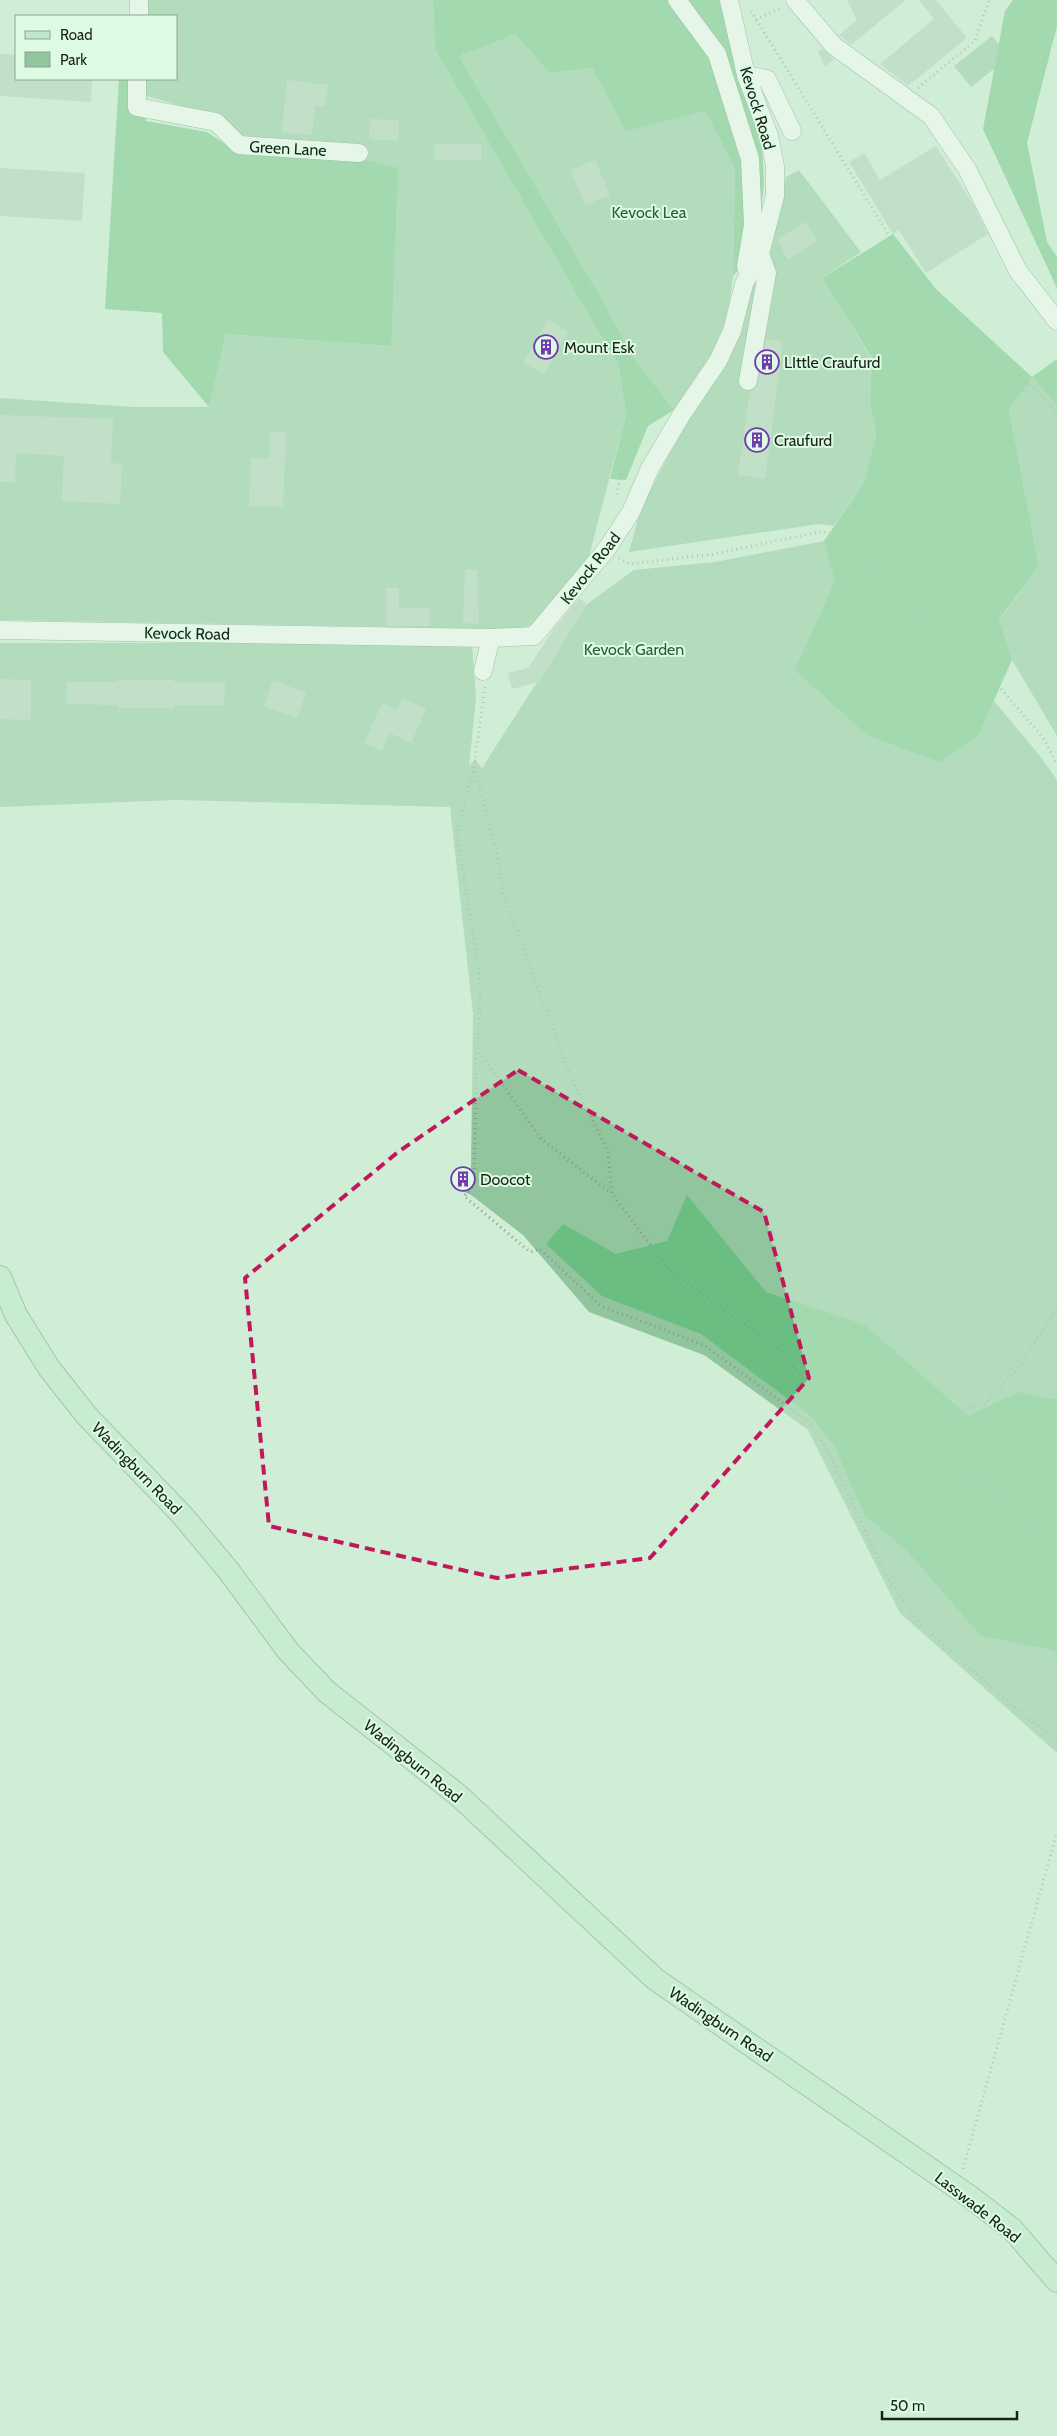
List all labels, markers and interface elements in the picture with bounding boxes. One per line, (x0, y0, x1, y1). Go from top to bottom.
legend (15, 15, 178, 80)
text: Road (60, 26, 93, 44)
text: Park (60, 51, 87, 69)
street label: Kevock Road (736, 64, 779, 152)
street label: Green Lane (249, 137, 327, 160)
park label: Kevock Lea (612, 203, 687, 222)
building icon: Mount Esk (533, 334, 559, 360)
place label: Mount Esk (564, 338, 635, 357)
building icon: LIttle Craufurd (754, 349, 780, 375)
place label: LIttle Craufurd (784, 353, 880, 372)
building icon: Craufurd (744, 427, 770, 453)
place label: Craufurd (774, 431, 832, 450)
street label: Kevock Road (556, 529, 624, 608)
street label: Kevock Road (144, 623, 230, 644)
park label: Kevock Garden (584, 640, 684, 659)
building icon: Doocot (450, 1166, 476, 1192)
place label: Doocot (480, 1170, 531, 1189)
street label: Wadingburn Road (88, 1418, 185, 1518)
street label: Wadingburn Road (360, 1716, 466, 1807)
street label: Wadingburn Road (665, 1983, 776, 2066)
street label: Lasswade Road (931, 2168, 1024, 2247)
scale bar (882, 2388, 1017, 2420)
text: 50 m (890, 2397, 925, 2415)

